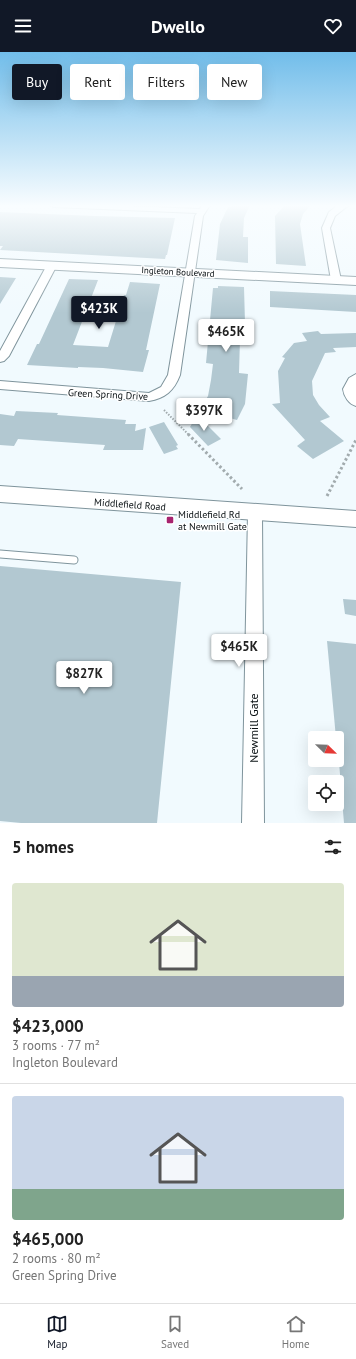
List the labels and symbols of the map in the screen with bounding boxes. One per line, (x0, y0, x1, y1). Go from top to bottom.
street label: Ingleton Boulevard (141, 264, 215, 279)
pin: $423K (71, 296, 127, 330)
pin: $465K (198, 319, 254, 353)
street label: Green Spring Drive (67, 386, 148, 403)
pin: $397K (176, 398, 232, 432)
street label: Middlefield Road (94, 496, 166, 513)
place label: Middlefield Rd at Newmill Gate (178, 508, 247, 533)
marker: Middlefield Rd at Newmill Gate (165, 515, 175, 525)
pin: $465K (211, 634, 267, 668)
pin: $827K (56, 661, 112, 695)
street label: Newmill Gate (246, 693, 261, 763)
north arrow (308, 731, 344, 767)

